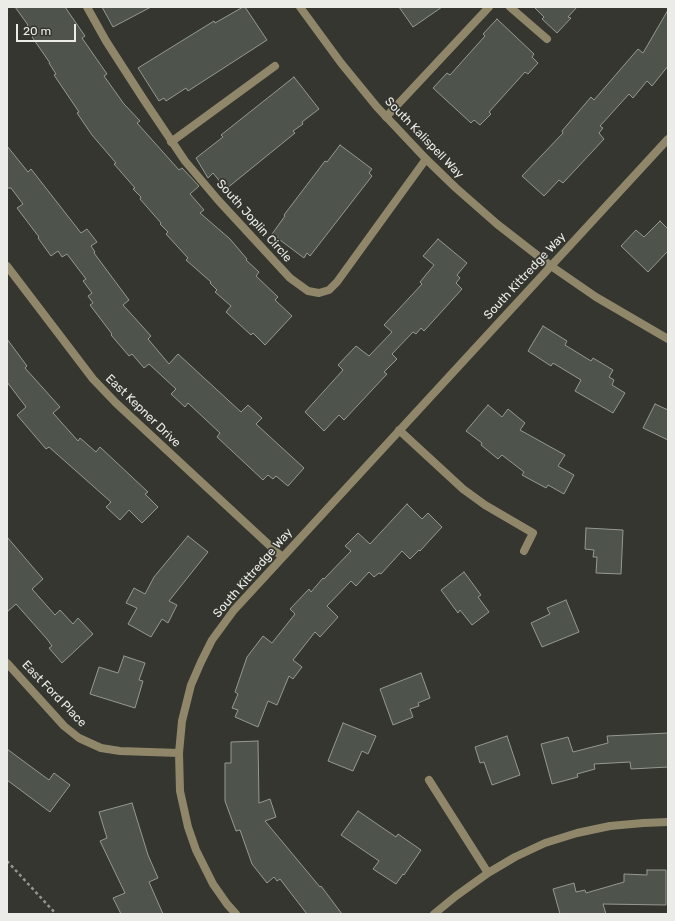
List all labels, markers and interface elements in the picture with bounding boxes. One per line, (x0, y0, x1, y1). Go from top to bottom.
scale bar (18, 16, 78, 42)
text: 20 m (23, 24, 51, 38)
street label: South Kalispell Way (382, 94, 466, 182)
street label: South Joplin Circle (213, 177, 295, 265)
street label: South Kittredge Way (481, 230, 569, 322)
street label: East Kepner Drive (102, 372, 184, 450)
street label: South Kittredge Way (210, 525, 296, 621)
street label: East Ford Place (19, 658, 89, 730)

